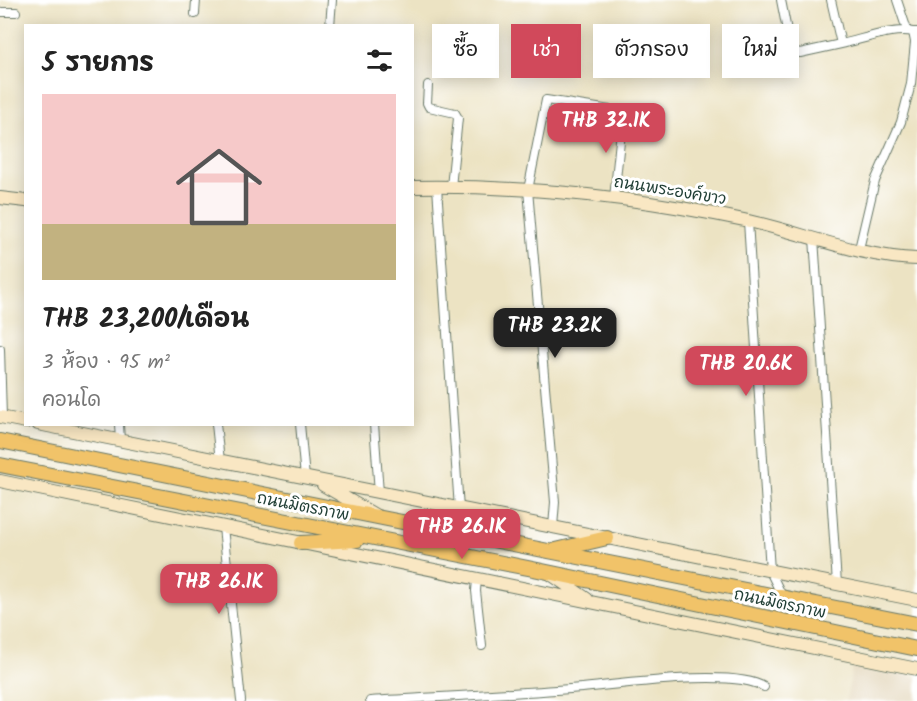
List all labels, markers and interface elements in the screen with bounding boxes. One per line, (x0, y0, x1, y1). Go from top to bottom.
chip: ซื้อ (432, 24, 499, 78)
chip: เช่า (511, 24, 581, 78)
chip: ตัวกรอง (593, 24, 710, 78)
chip: ใหม่ (722, 24, 799, 78)
text: 5 รายการ (42, 43, 154, 85)
icon: filters (363, 44, 396, 77)
pin: THB 32.1K (537, 103, 675, 154)
text: THB 32.1K (561, 106, 651, 138)
icon: home (165, 133, 273, 241)
street label: ถนนพระองค์ขาว (612, 170, 728, 212)
text: THB 23,200/เดือน (42, 299, 249, 341)
pin: THB 23.2K (486, 308, 624, 359)
text: THB 23.2K (507, 311, 603, 343)
pin: THB 20.6K (677, 346, 815, 397)
text: 3 ห้อง · 95 m² (42, 347, 170, 379)
text: THB 20.6K (699, 349, 793, 381)
text: คอนโด (42, 385, 101, 417)
street label: ถนนมิตรภาพ (255, 486, 351, 528)
pin: THB 26.1K (393, 509, 531, 560)
text: THB 26.1K (417, 512, 507, 544)
pin: THB 26.1K (150, 564, 288, 615)
text: THB 26.1K (174, 567, 264, 599)
street label: ถนนมิตรภาพ (732, 582, 828, 626)

